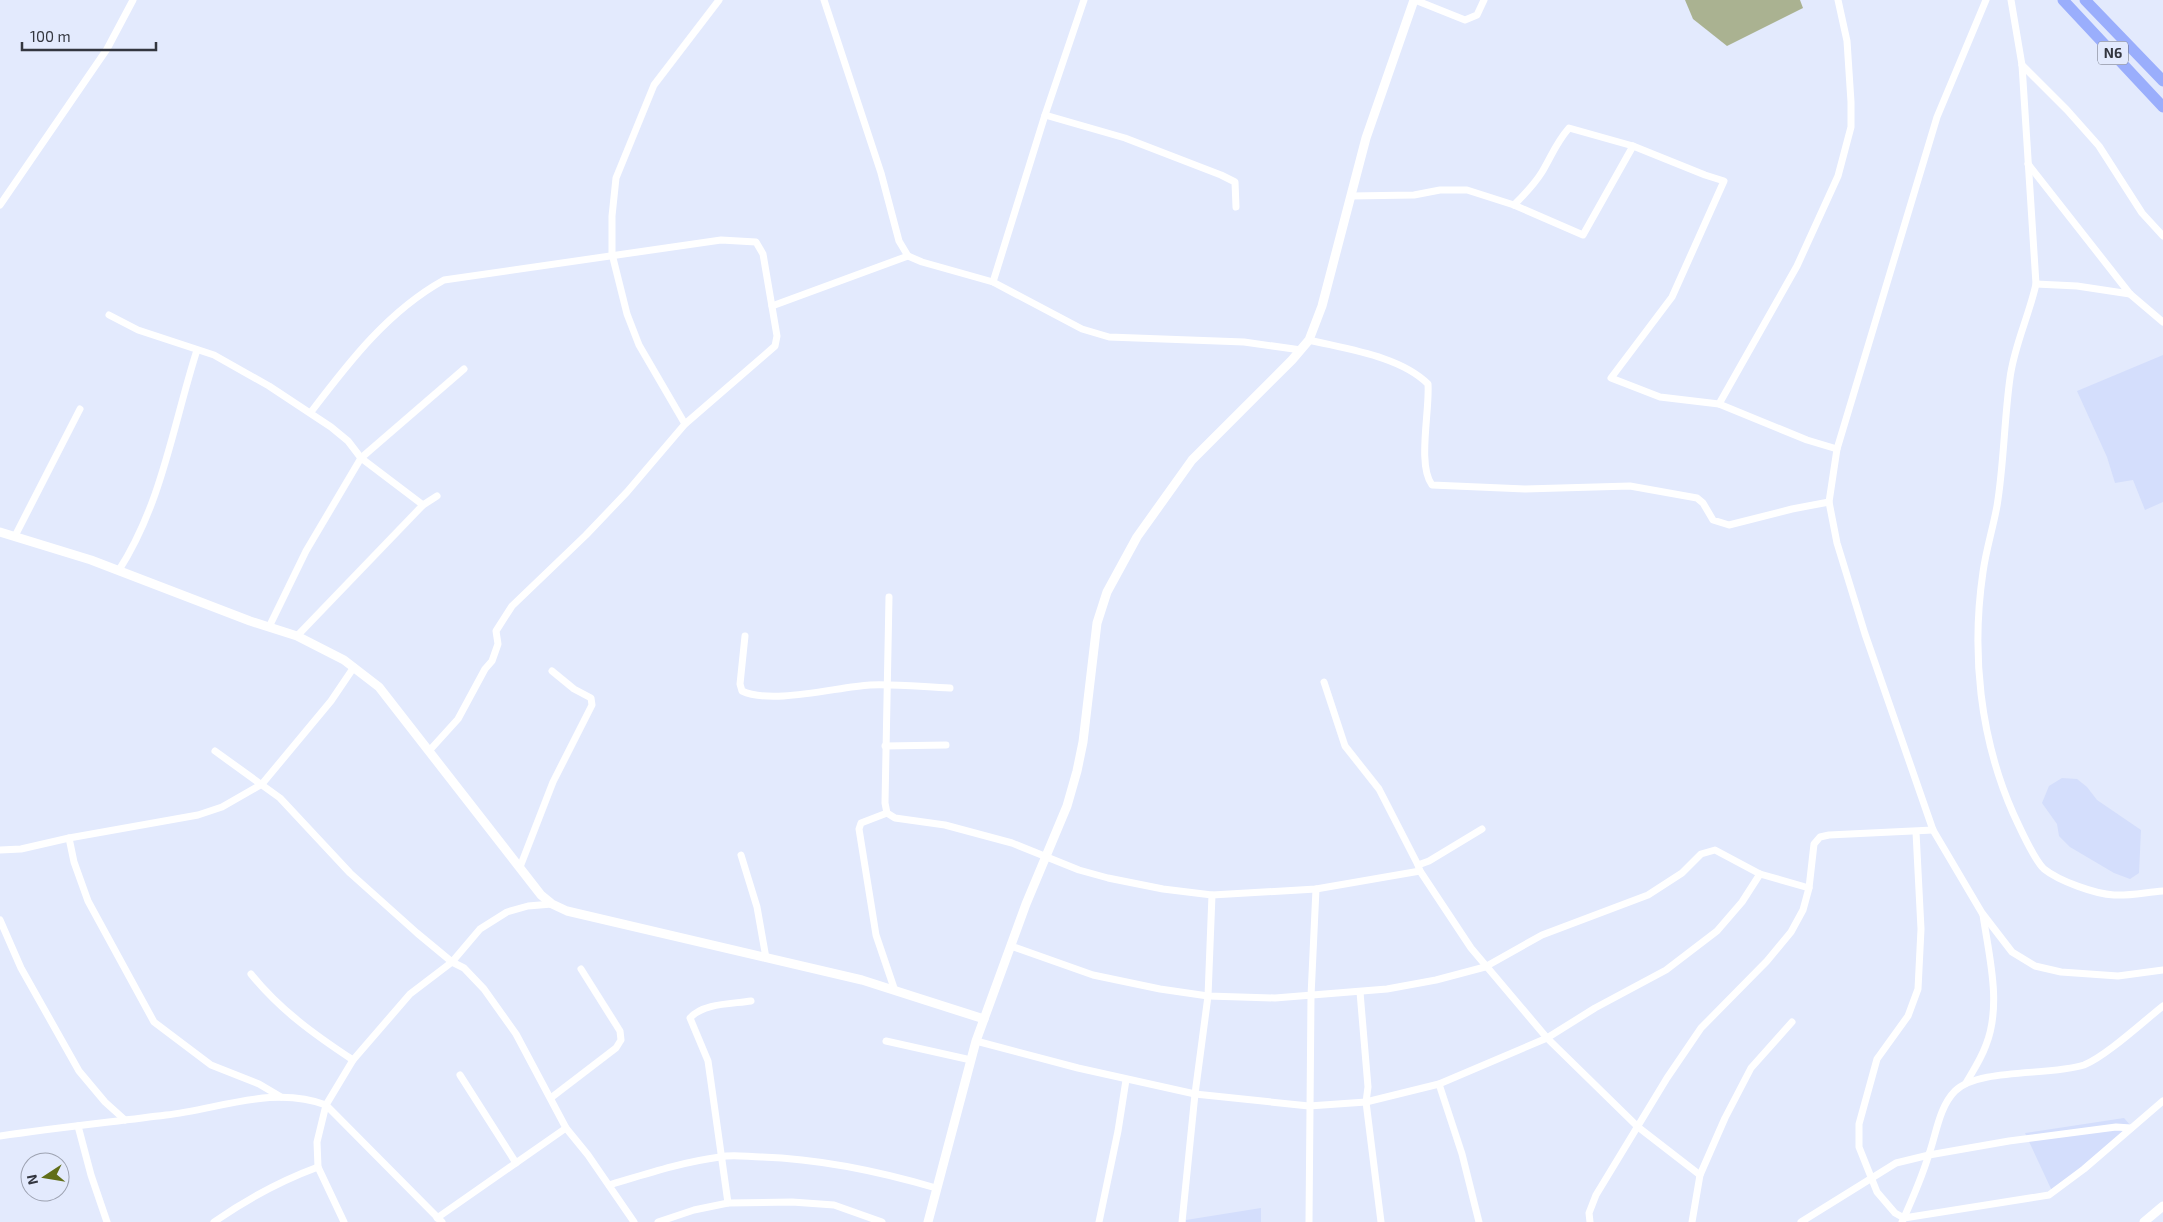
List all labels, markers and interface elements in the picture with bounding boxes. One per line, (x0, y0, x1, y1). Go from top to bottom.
scale bar (22, 20, 156, 52)
text: 100 m (30, 27, 71, 45)
road number: N6 (2098, 42, 2128, 64)
north arrow (20, 1152, 70, 1202)
text: N (22, 1173, 41, 1187)

